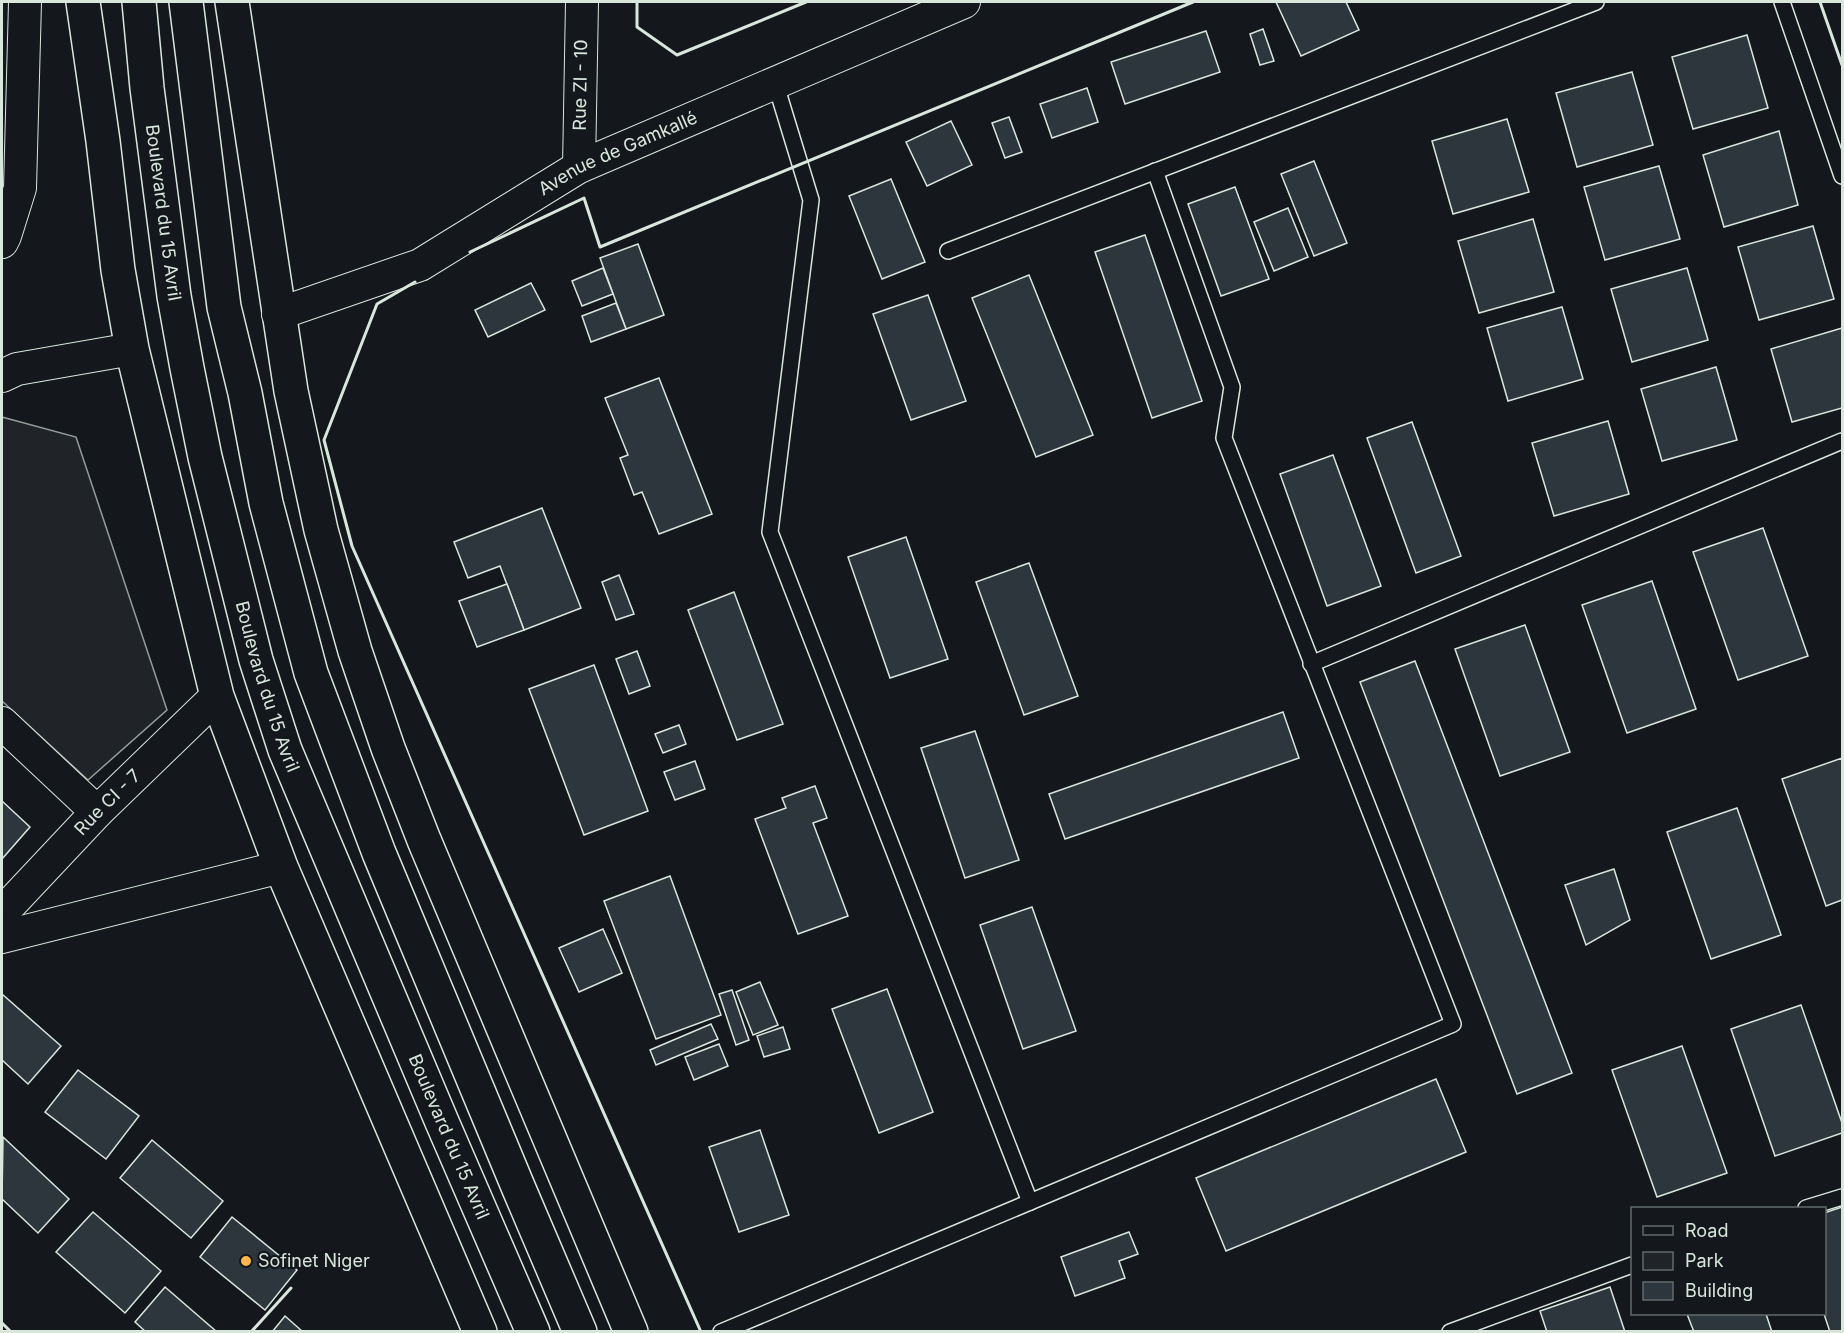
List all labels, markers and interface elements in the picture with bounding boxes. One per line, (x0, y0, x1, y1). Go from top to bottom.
street label: Rue ZI - 10 (569, 39, 591, 131)
street label: Avenue de Gamkallé (534, 107, 700, 200)
street label: Boulevard du 15 Avril (142, 123, 186, 302)
street label: Boulevard du 15 Avril (232, 599, 304, 775)
street label: Rue CI - 7 (70, 765, 145, 839)
street label: Boulevard du 15 Avril (405, 1051, 494, 1222)
legend (1631, 1207, 1826, 1315)
text: Road (1685, 1220, 1728, 1241)
place label: Sofinet Niger (258, 1250, 370, 1271)
text: Park (1685, 1250, 1724, 1271)
marker: Sofinet Niger (239, 1254, 253, 1268)
text: Building (1685, 1280, 1753, 1301)

